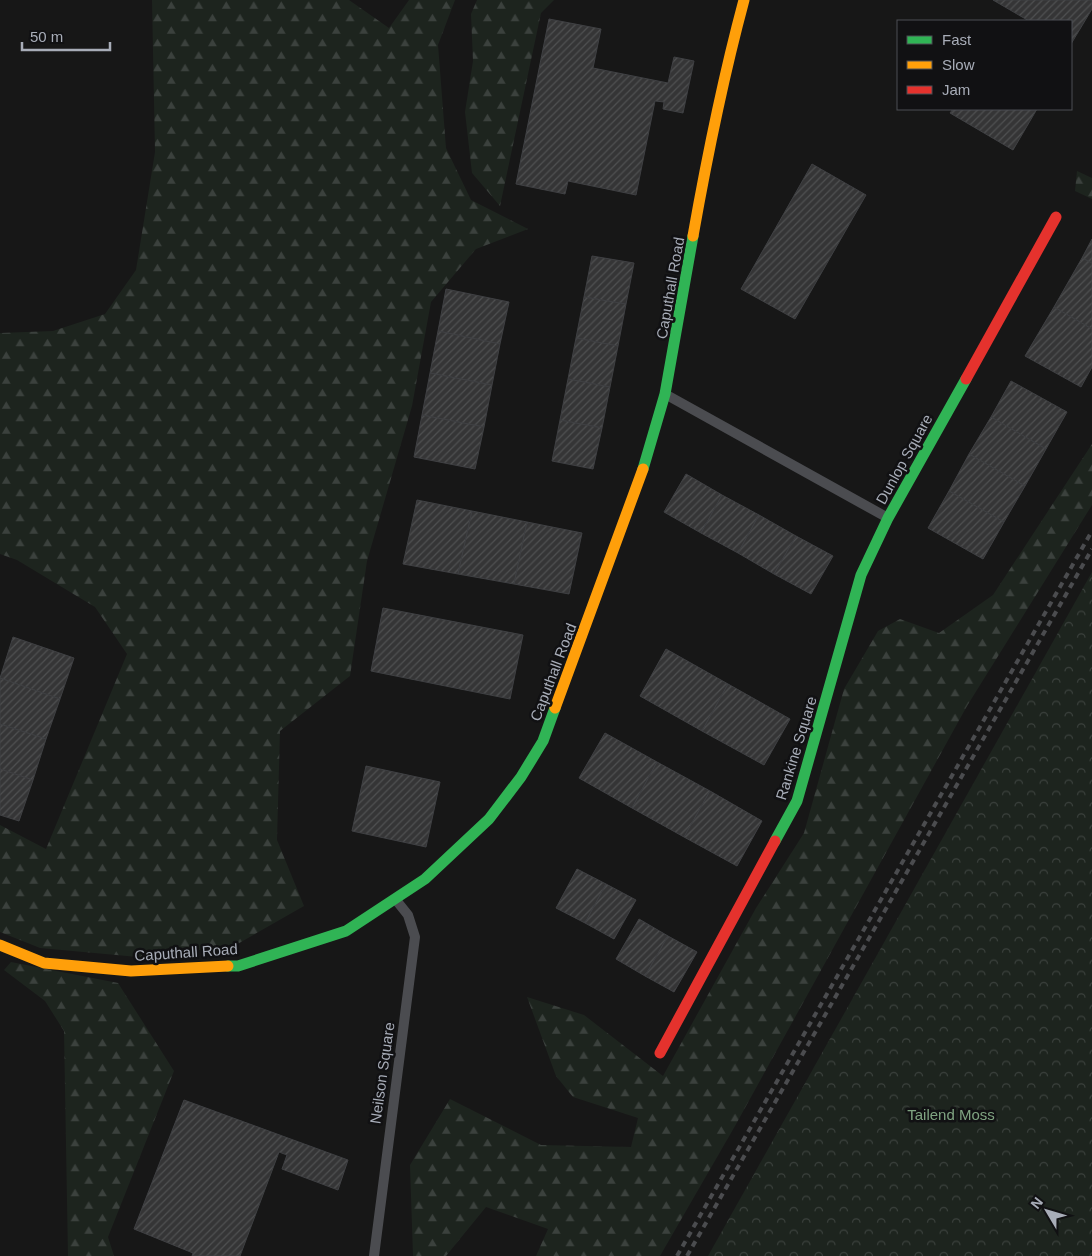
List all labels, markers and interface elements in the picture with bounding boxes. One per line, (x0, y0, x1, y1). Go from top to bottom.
scale bar (22, 20, 110, 52)
legend (897, 20, 1072, 110)
text: 50 m (30, 28, 63, 45)
text: Fast (942, 31, 972, 48)
text: Slow (942, 56, 975, 73)
text: Jam (942, 81, 970, 98)
street label: Caputhall Road (653, 236, 687, 340)
street label: Dunlop Square (872, 411, 936, 507)
street label: Caputhall Road (527, 621, 579, 723)
street label: Rankine Square (772, 694, 820, 802)
street label: Caputhall Road (134, 940, 238, 964)
street label: Neilson Square (366, 1021, 398, 1125)
park label: Tailend Moss (907, 1106, 995, 1123)
north arrow (1022, 1186, 1072, 1236)
text: N (1027, 1194, 1046, 1212)

